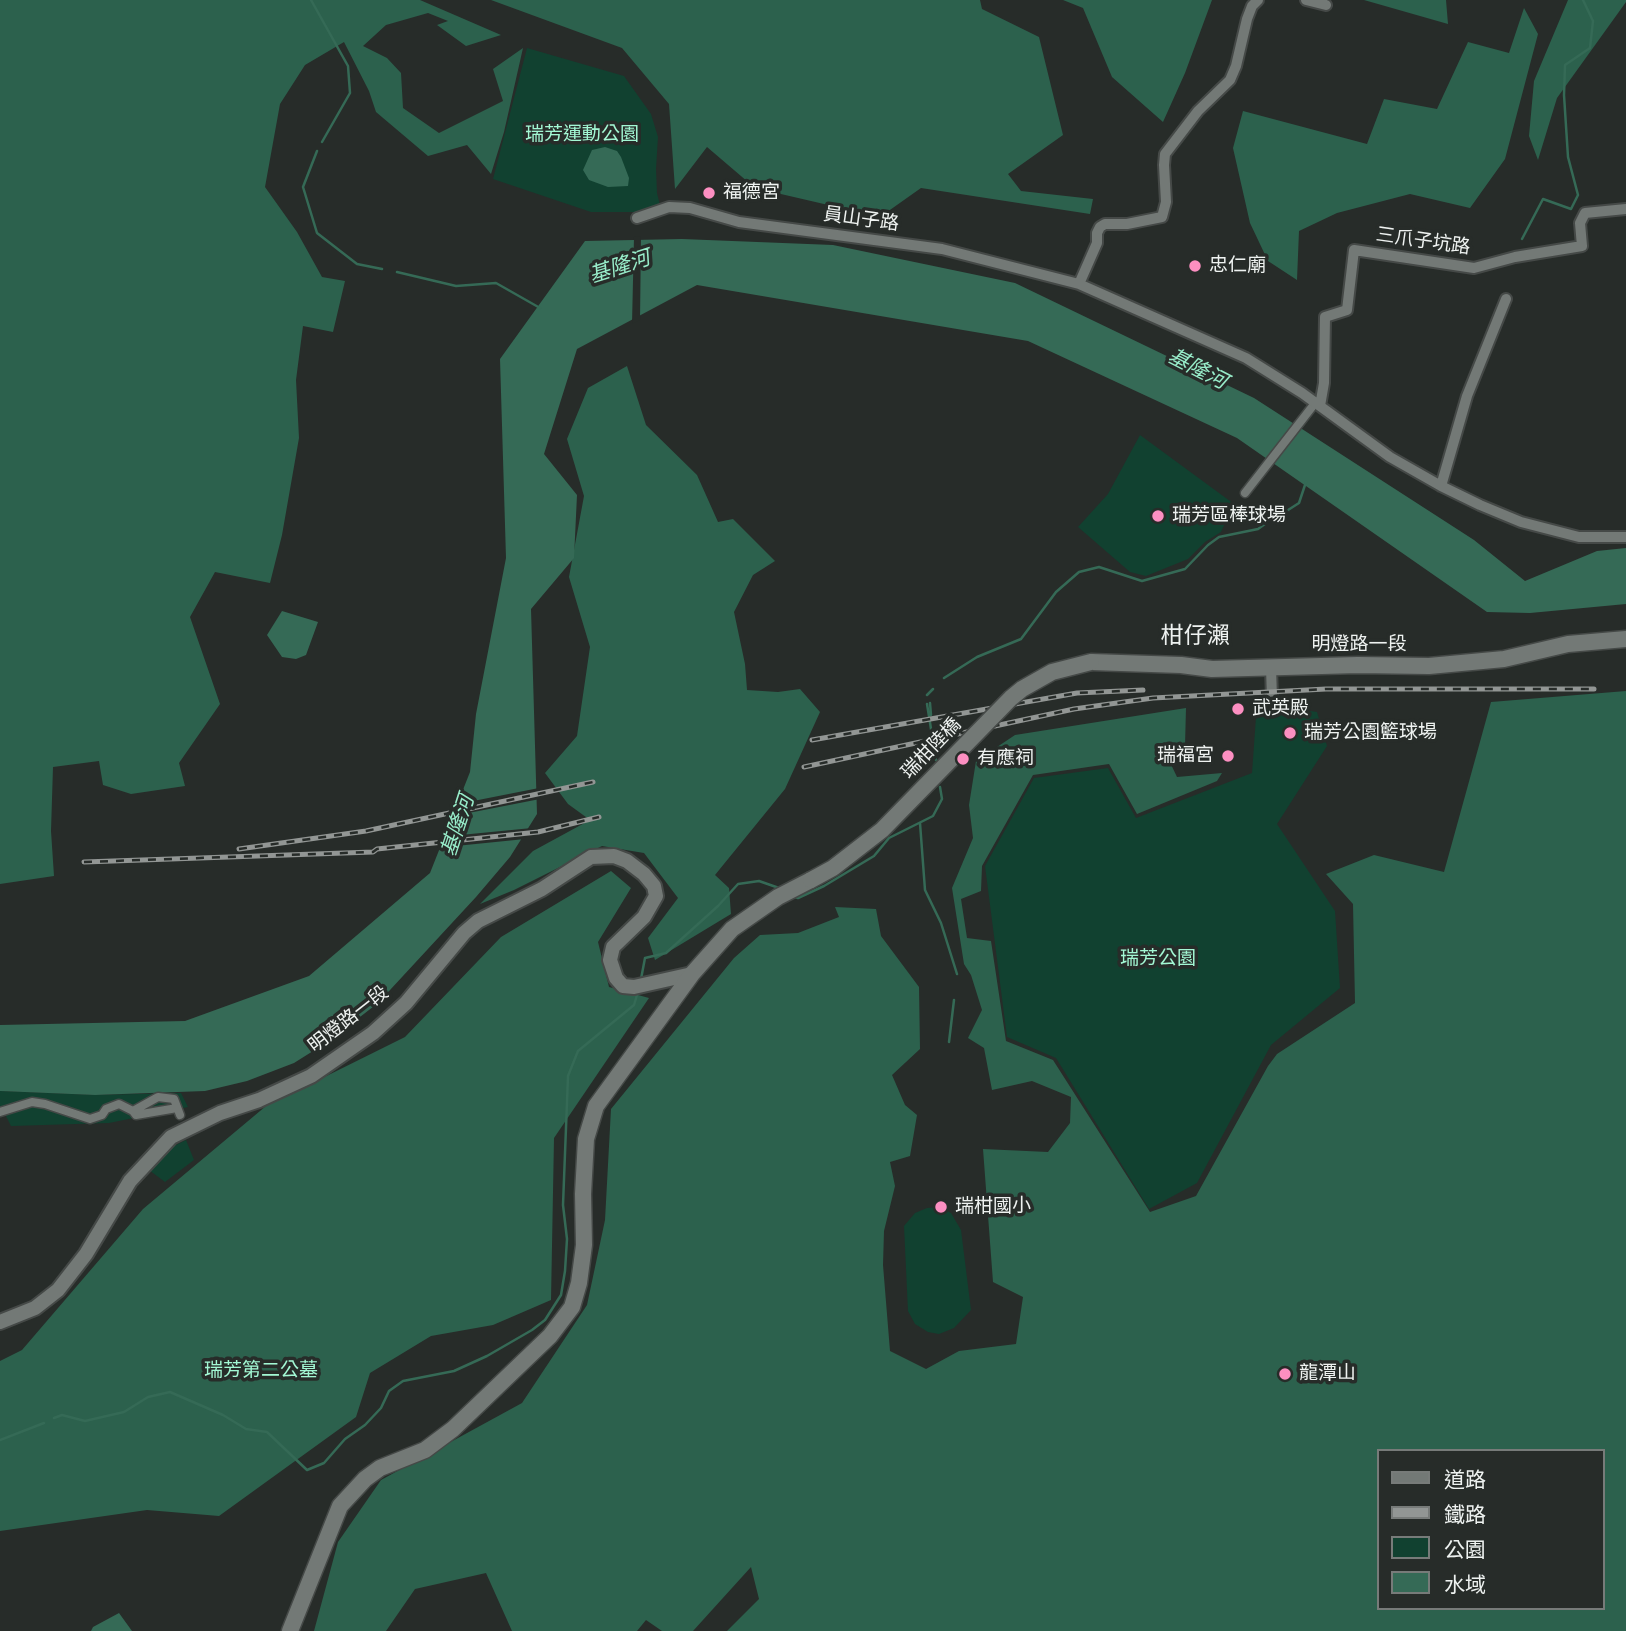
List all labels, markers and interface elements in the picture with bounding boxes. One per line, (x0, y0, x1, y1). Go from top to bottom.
park label: 瑞芳運動公園 (525, 124, 639, 146)
place label: 福德宮 (723, 182, 780, 204)
marker: 福德宮 (701, 185, 717, 201)
street label: 員山子路 (822, 203, 900, 237)
street label: 三爪子坑路 (1374, 224, 1472, 260)
water label: 基隆河 (586, 246, 654, 290)
place label: 忠仁廟 (1209, 255, 1266, 277)
marker: 忠仁廟 (1187, 258, 1203, 274)
water label: 基隆河 (1163, 344, 1231, 396)
place label: 瑞芳區棒球場 (1172, 505, 1286, 527)
marker: 瑞芳區棒球場 (1150, 508, 1166, 524)
district label: 柑仔瀨 (1161, 623, 1229, 651)
street label: 明燈路一段 (1312, 634, 1406, 656)
place label: 武英殿 (1252, 698, 1309, 720)
marker: 武英殿 (1230, 701, 1246, 717)
street label: 瑞柑陸橋 (897, 714, 967, 784)
place label: 瑞芳公園籃球場 (1304, 722, 1437, 744)
marker: 瑞芳公園籃球場 (1282, 725, 1298, 741)
place label: 瑞福宮 (1157, 745, 1214, 767)
place label: 有應祠 (977, 748, 1034, 770)
marker: 瑞福宮 (1220, 748, 1236, 764)
marker: 有應祠 (955, 751, 971, 767)
water label: 基隆河 (437, 792, 481, 860)
park label: 瑞芳公園 (1120, 948, 1196, 970)
street label: 明燈路一段 (305, 982, 393, 1058)
place label: 瑞柑國小 (955, 1196, 1031, 1218)
marker: 瑞柑國小 (933, 1199, 949, 1215)
park label: 瑞芳第二公墓 (204, 1360, 318, 1382)
place label: 龍潭山 (1299, 1363, 1356, 1385)
marker: 龍潭山 (1277, 1366, 1293, 1382)
legend (1378, 1449, 1605, 1610)
text: 道路 (1444, 1468, 1486, 1492)
text: 鐵路 (1444, 1503, 1486, 1527)
text: 公園 (1444, 1538, 1486, 1562)
text: 水域 (1444, 1573, 1486, 1597)

